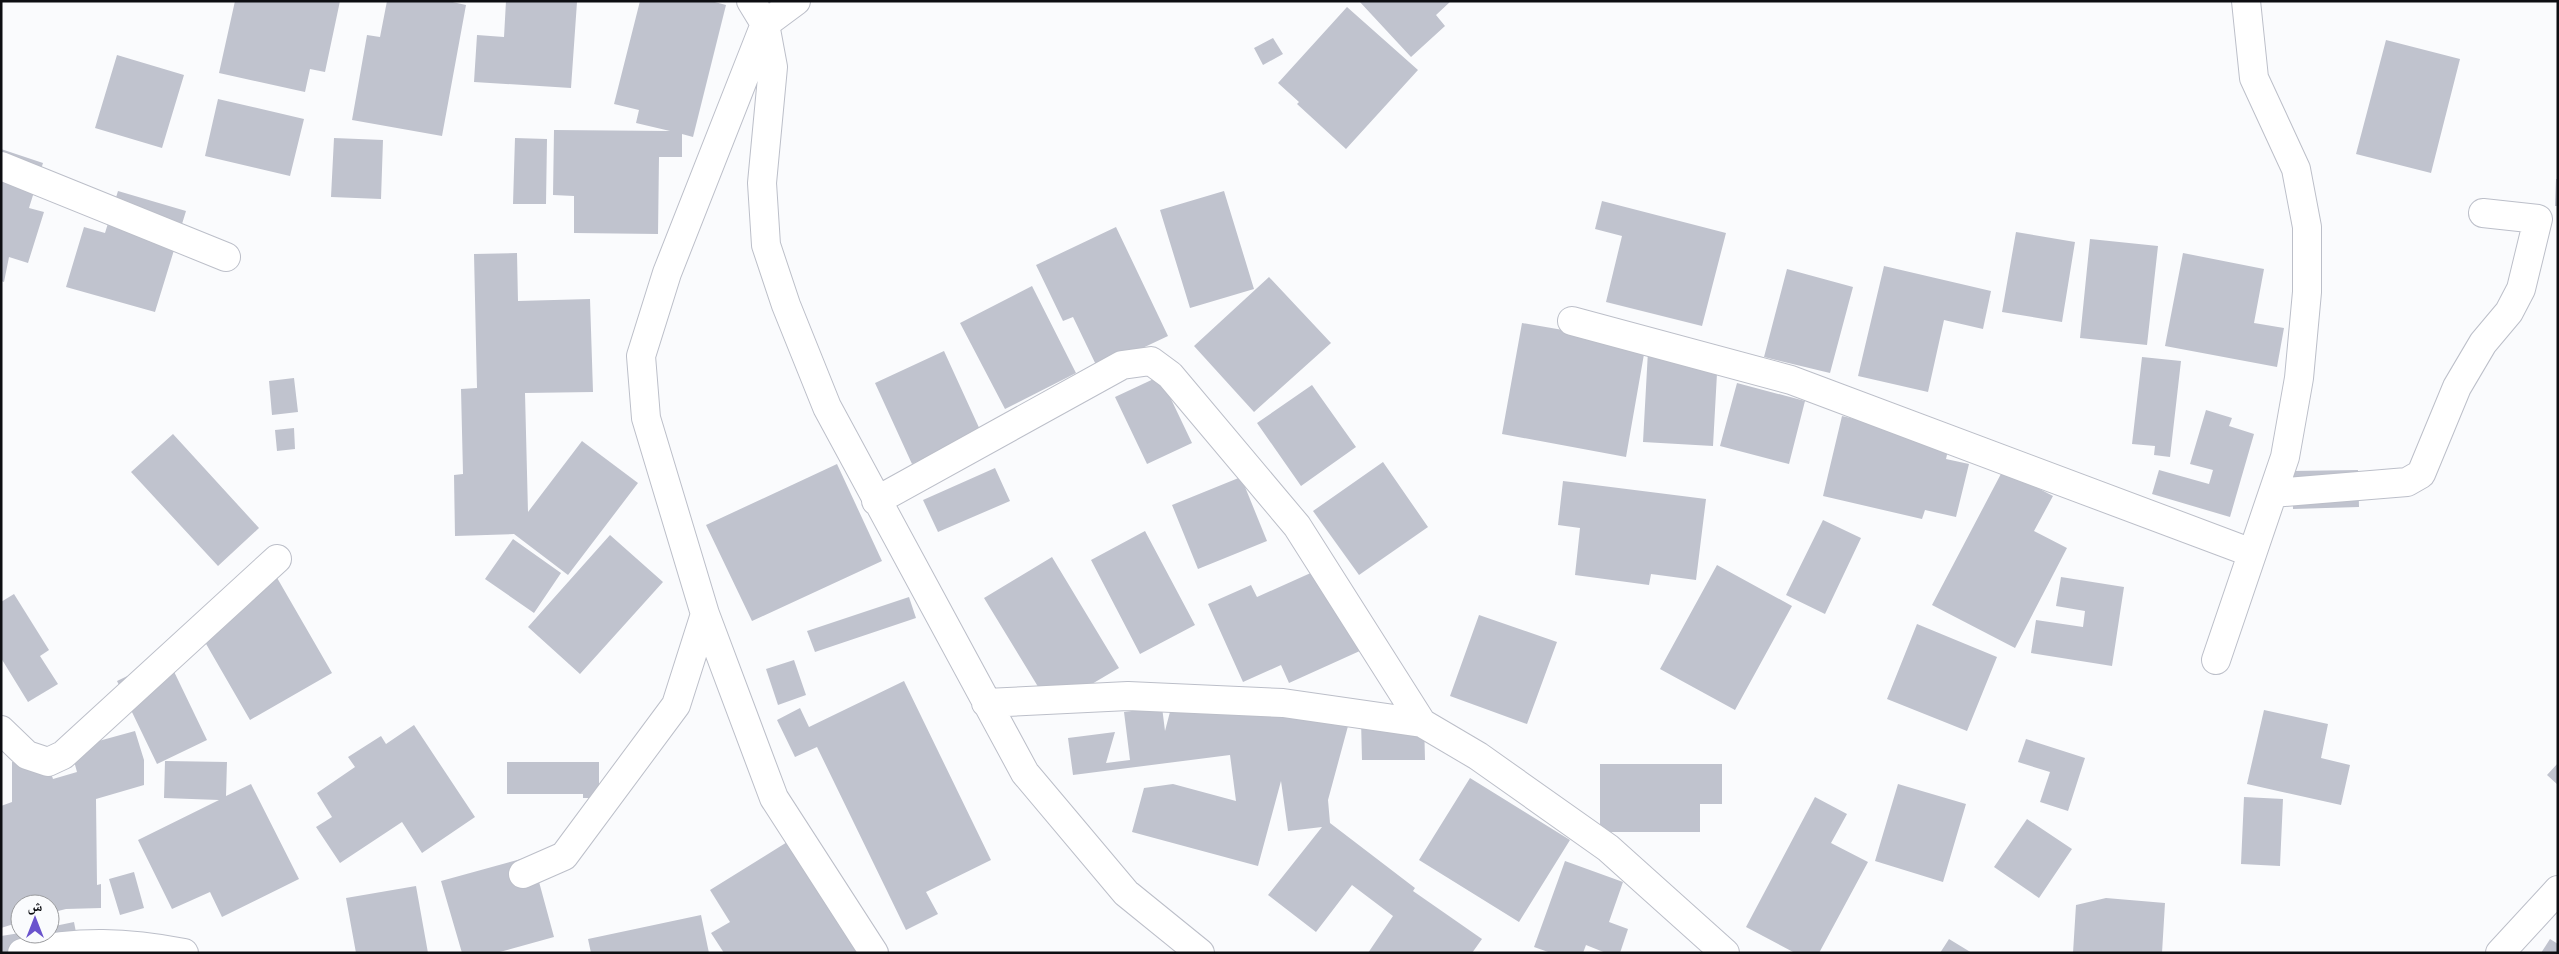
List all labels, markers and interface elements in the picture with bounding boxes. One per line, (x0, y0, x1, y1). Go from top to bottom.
north arrow (10, 894, 60, 944)
text: ش (28, 898, 43, 915)

